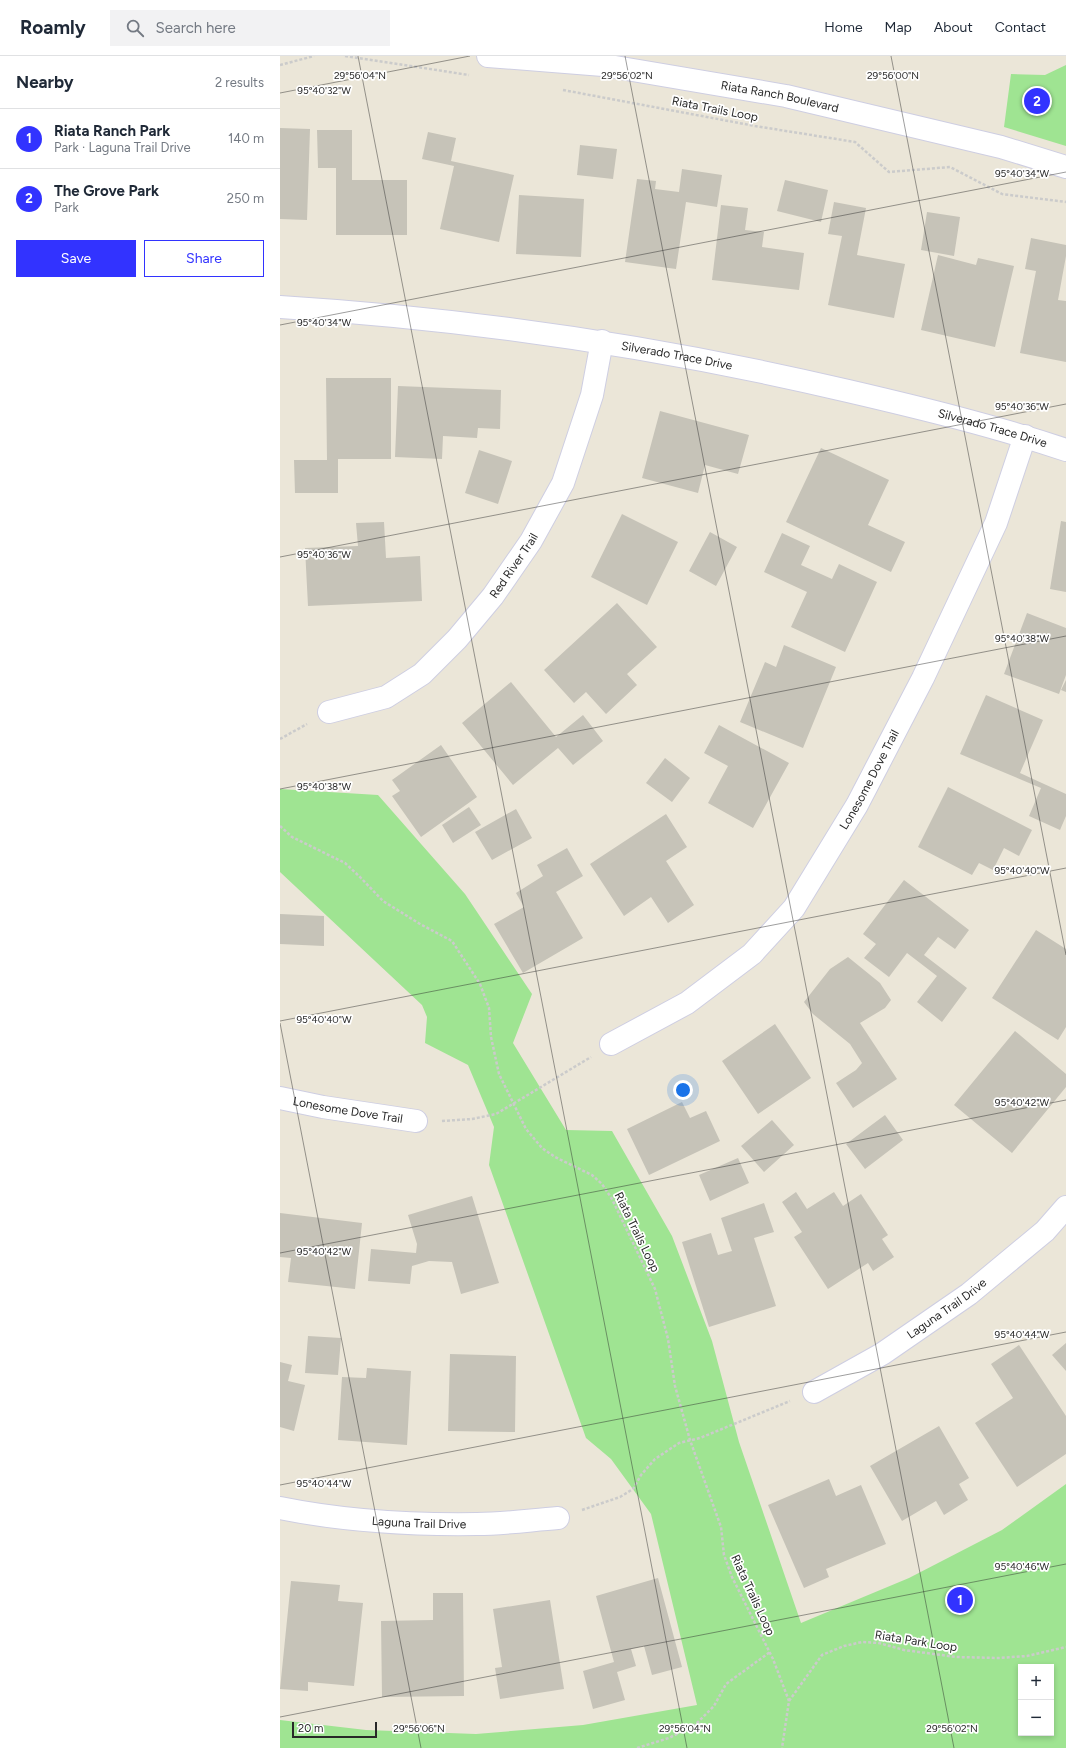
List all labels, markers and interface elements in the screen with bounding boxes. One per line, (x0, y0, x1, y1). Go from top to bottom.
search box (110, 10, 390, 46)
text: Roamly (20, 16, 86, 39)
icon: search (124, 17, 146, 39)
text: Search here (156, 19, 236, 37)
text: Home (824, 19, 863, 36)
text: Map (885, 19, 912, 36)
text: About (934, 19, 973, 36)
text: Contact (995, 19, 1046, 36)
text: 29°56'04"N (334, 69, 386, 82)
text: 29°56'02"N (601, 69, 653, 82)
text: 29°56'00"N (867, 69, 919, 82)
text: Nearby (16, 72, 74, 92)
text: 2 results (215, 75, 264, 90)
street label: Riata Ranch Boulevard (720, 78, 840, 115)
text: 95°40'32"W (297, 84, 351, 97)
pin: 2 (1024, 86, 1050, 116)
street label: Riata Trails Loop (671, 94, 759, 124)
text: Riata Ranch Park (54, 122, 170, 140)
text: 1 (26, 131, 32, 146)
text: 140 m (228, 131, 264, 146)
text: Park · Laguna Trail Drive (54, 140, 191, 155)
text: 95°40'34"W (995, 167, 1049, 180)
text: The Grove Park (54, 182, 159, 200)
text: 2 (25, 191, 33, 206)
text: 250 m (227, 191, 264, 206)
text: Park (54, 200, 79, 215)
button: Save (16, 240, 136, 277)
button: Share (144, 240, 264, 277)
text: 95°40'34"W (297, 316, 351, 329)
street label: Silverado Trace Drive (620, 339, 734, 373)
text: 95°40'36"W (995, 400, 1049, 413)
street label: Silverado Trace Drive (936, 406, 1049, 450)
street label: Red River Trail (487, 531, 541, 601)
text: 95°40'36"W (297, 548, 351, 561)
text: 95°40'38"W (995, 632, 1049, 645)
street label: Lonesome Dove Trail (837, 727, 902, 832)
text: 95°40'38"W (297, 780, 351, 793)
text: 95°40'40"W (994, 864, 1050, 877)
text: 95°40'40"W (296, 1013, 352, 1026)
your location (673, 1080, 693, 1100)
street label: Lonesome Dove Trail (292, 1094, 404, 1126)
text: 95°40'42"W (995, 1096, 1050, 1109)
street label: Riata Trails Loop (612, 1190, 662, 1274)
text: 95°40'42"W (297, 1245, 352, 1258)
street label: Laguna Trail Drive (904, 1275, 990, 1342)
text: 95°40'44"W (995, 1328, 1050, 1341)
text: 95°40'44"W (297, 1477, 352, 1490)
street label: Laguna Trail Drive (371, 1514, 467, 1531)
street label: Riata Trails Loop (728, 1552, 778, 1638)
text: 95°40'46"W (995, 1560, 1050, 1573)
pin: 1 (947, 1585, 973, 1615)
street label: Riata Park Loop (874, 1628, 958, 1654)
map controls (1018, 1664, 1054, 1736)
button: + (1018, 1664, 1054, 1700)
button: − (1018, 1700, 1054, 1736)
scale bar (292, 1720, 377, 1739)
text: 20 m (298, 1722, 323, 1735)
text: 29°56'06"N (393, 1722, 445, 1735)
text: 29°56'04"N (659, 1722, 711, 1735)
text: 29°56'02"N (926, 1722, 978, 1735)

